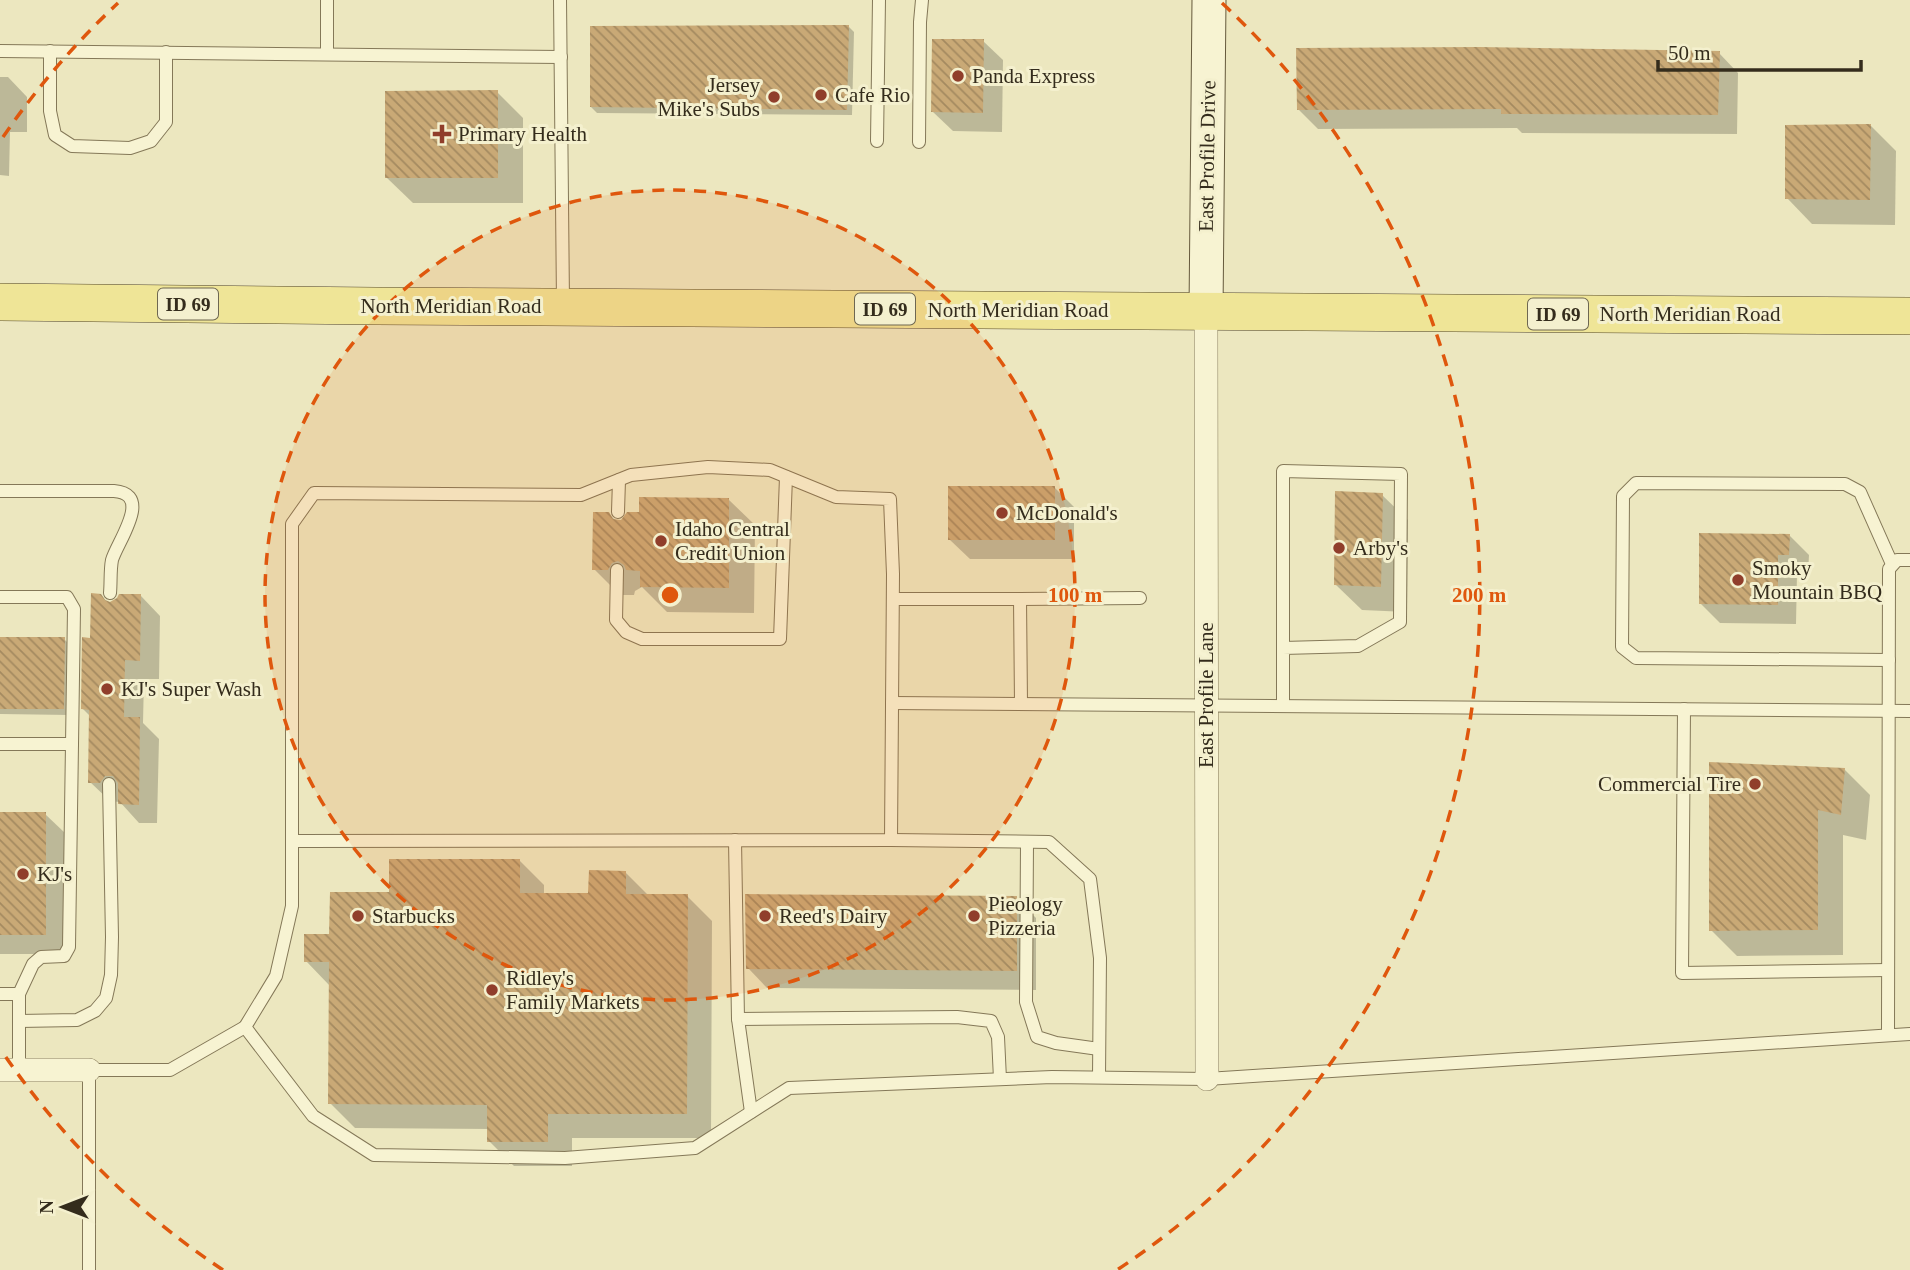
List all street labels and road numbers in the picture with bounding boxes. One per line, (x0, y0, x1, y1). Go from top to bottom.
street label: East Profile Drive (1194, 80, 1220, 232)
road number: ID 69 (158, 288, 218, 320)
street label: North Meridian Road (361, 294, 542, 318)
road number: ID 69 (855, 294, 915, 324)
street label: North Meridian Road (928, 298, 1109, 322)
road number: ID 69 (1528, 298, 1588, 330)
street label: North Meridian Road (1600, 302, 1781, 326)
street label: East Profile Lane (1194, 622, 1218, 768)

